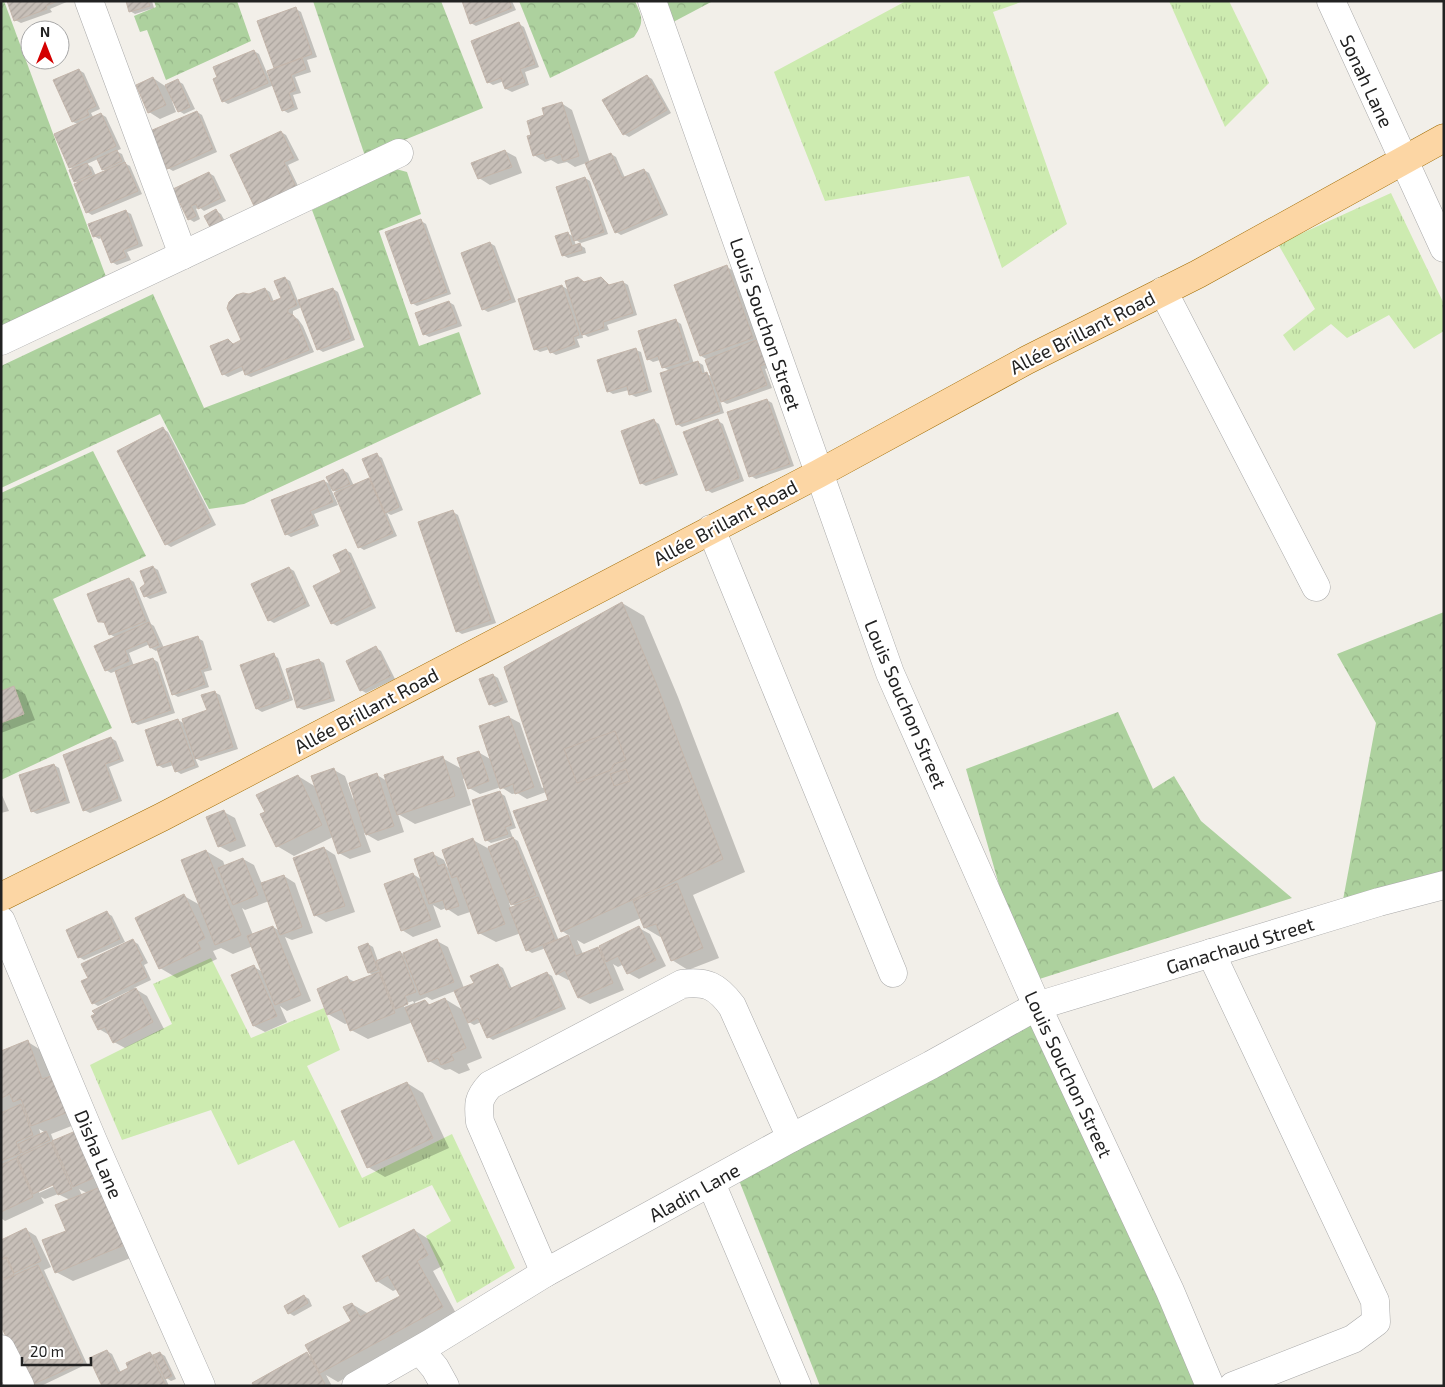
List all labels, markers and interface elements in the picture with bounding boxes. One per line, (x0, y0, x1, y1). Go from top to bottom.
north arrow (20, 20, 70, 70)
text: N (40, 23, 50, 40)
street label: Sonah Lane (1336, 31, 1398, 131)
street label: Louis Souchon Street (726, 234, 806, 414)
street label: Allée Brillant Road (1006, 285, 1158, 379)
street label: Allée Brillant Road (649, 474, 801, 570)
street label: Louis Souchon Street (860, 616, 952, 792)
street label: Allée Brillant Road (290, 662, 442, 758)
street label: Ganachaud Street (1163, 912, 1317, 978)
street label: Louis Souchon Street (1020, 987, 1118, 1161)
street label: Disha Lane (70, 1106, 128, 1202)
street label: Aladin Lane (645, 1158, 743, 1226)
scale bar (22, 1334, 91, 1366)
text: 20 m (30, 1342, 64, 1360)

